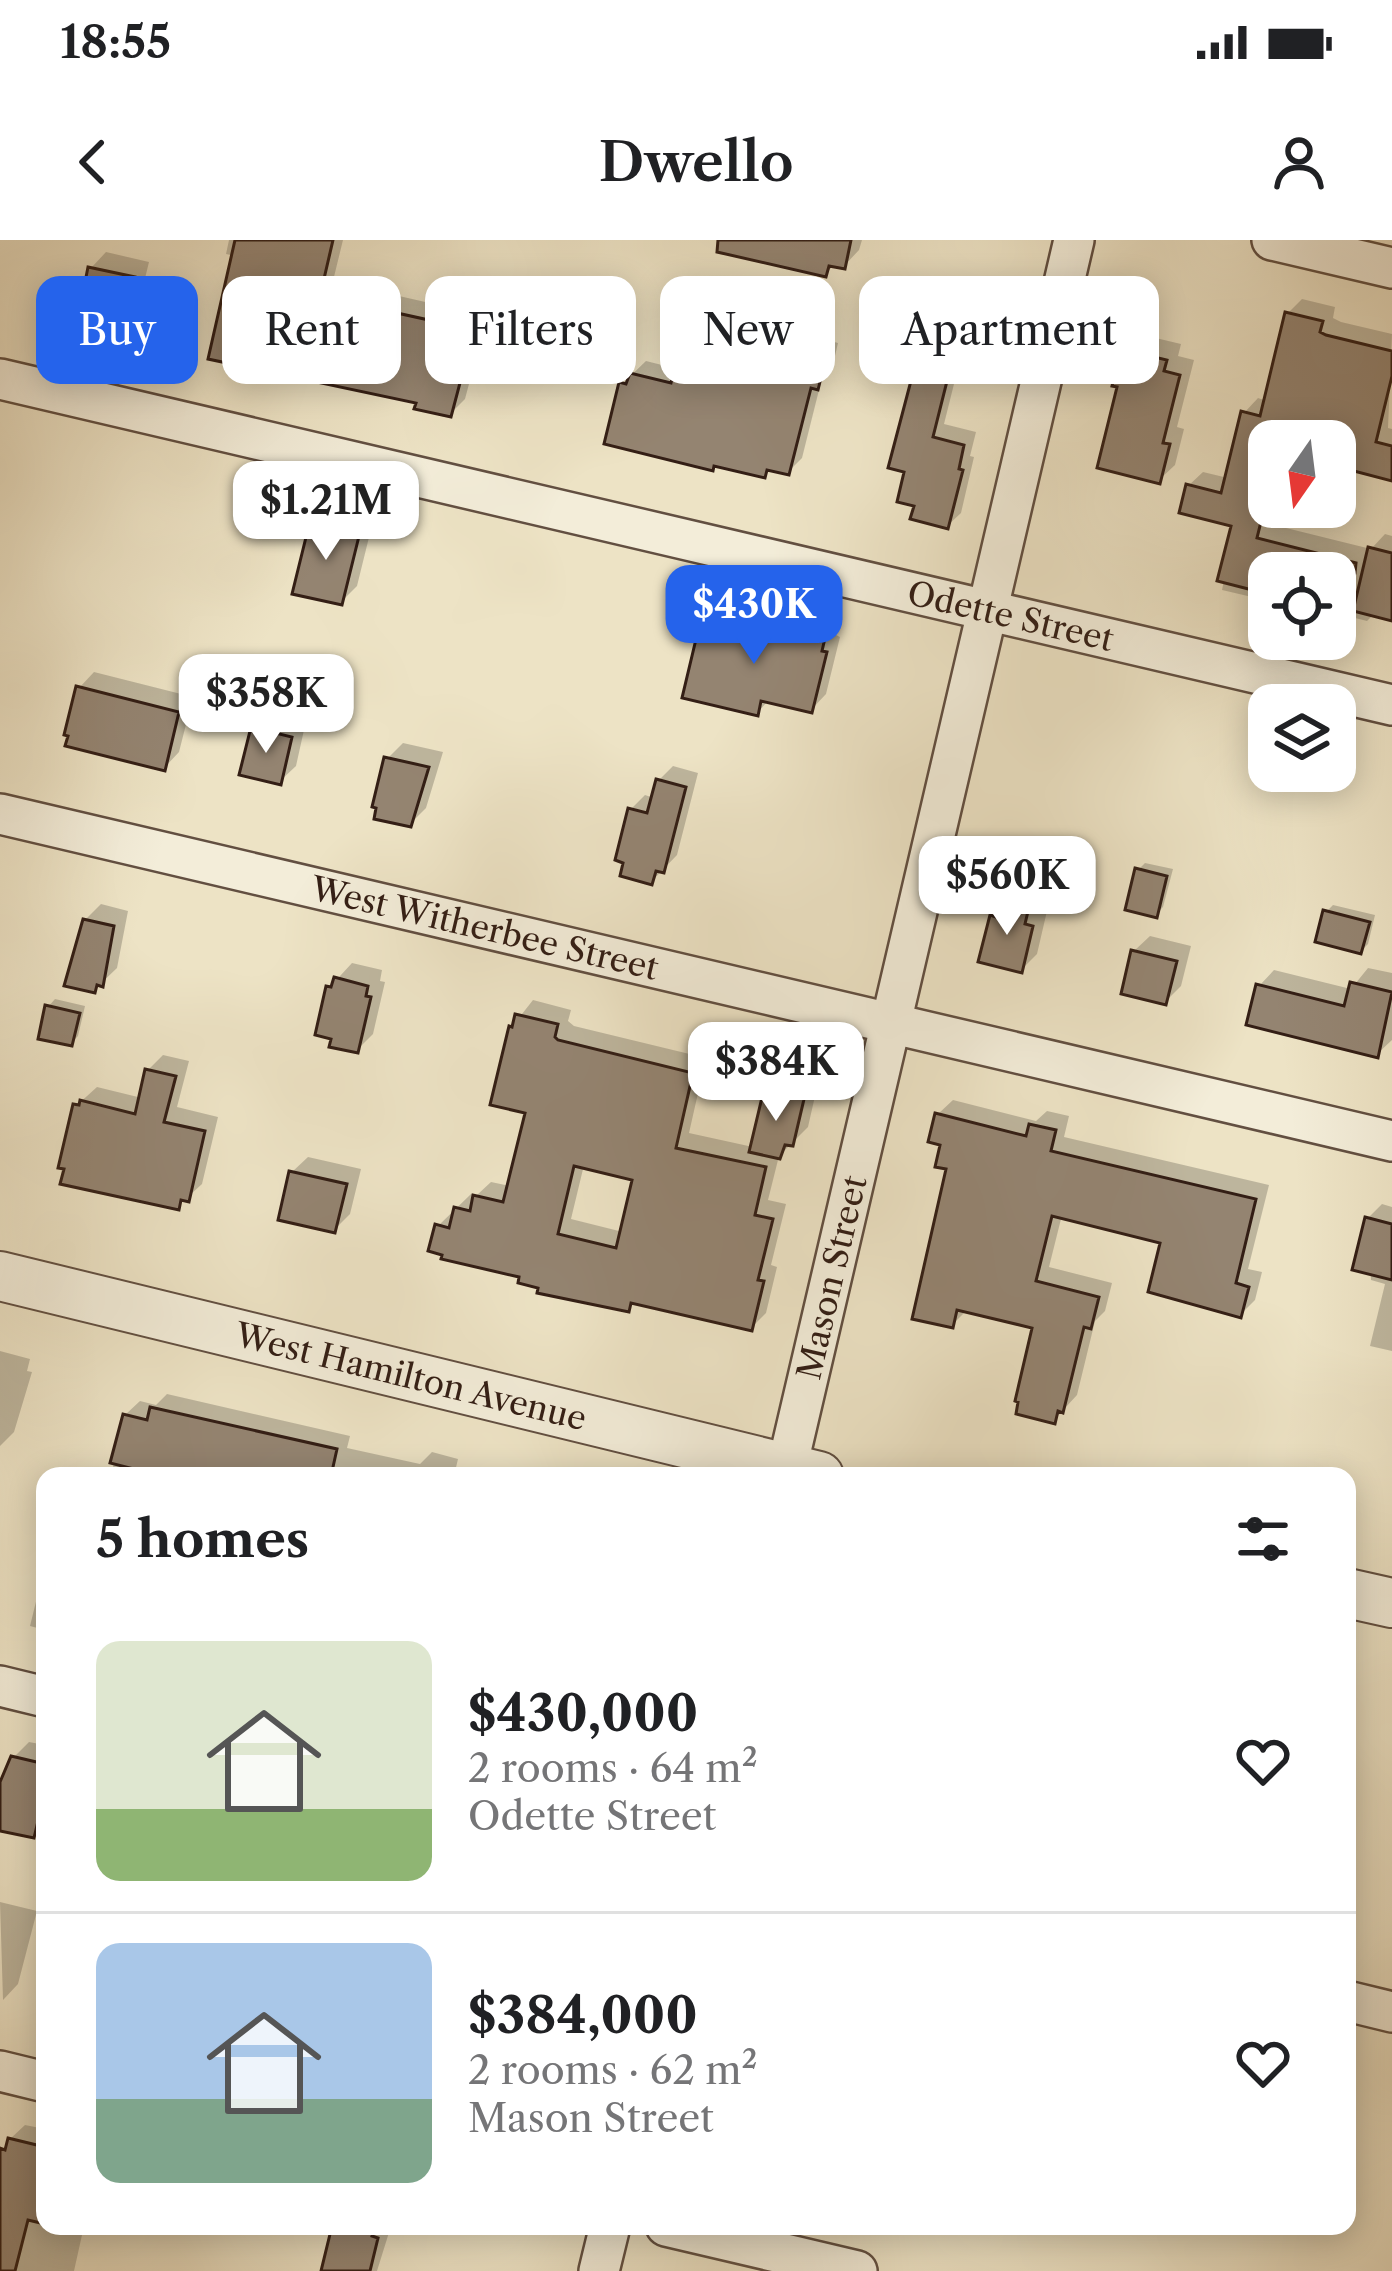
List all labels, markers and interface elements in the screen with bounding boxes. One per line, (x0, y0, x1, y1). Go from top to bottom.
text: 18:55 (60, 14, 171, 70)
icon: back (60, 129, 126, 195)
text: Dwello (598, 129, 794, 195)
icon: person (1266, 129, 1332, 195)
chip: Buy (36, 276, 198, 384)
chip: Rent (222, 276, 401, 384)
chip: Filters (425, 276, 636, 384)
chip: New (660, 276, 835, 384)
chip: Apartment (859, 276, 1159, 384)
north arrow (1248, 420, 1356, 528)
map controls (1248, 420, 1356, 792)
pin: $1.21M (228, 461, 424, 563)
text: $1.21M (260, 476, 392, 524)
button: locate (1248, 552, 1356, 660)
pin: $430K (670, 565, 838, 667)
street label: Odette Street (904, 572, 1118, 660)
text: $430K (693, 580, 815, 628)
pin: $358K (182, 654, 350, 756)
text: $358K (206, 669, 326, 717)
button: layers (1248, 684, 1356, 792)
pin: $560K (923, 836, 1091, 938)
text: $560K (946, 851, 1068, 899)
street label: West Witherbee Street (306, 867, 663, 989)
pin: $384K (692, 1022, 860, 1124)
text: $384K (715, 1037, 837, 1085)
street label: Mason Street (788, 1171, 875, 1383)
street label: West Hamilton Avenue (230, 1314, 591, 1439)
icon: filters (1230, 1506, 1296, 1572)
text: 5 homes (96, 1508, 309, 1570)
text: $430,000 (468, 1682, 698, 1744)
icon: home (192, 1689, 336, 1833)
icon: heart (1230, 1728, 1296, 1794)
text: 2 rooms · 64 m² (468, 1744, 758, 1792)
text: Odette Street (468, 1792, 716, 1840)
text: $384,000 (468, 1984, 698, 2046)
icon: home (192, 1991, 336, 2135)
icon: heart (1230, 2030, 1296, 2096)
text: 2 rooms · 62 m² (468, 2046, 758, 2094)
text: Mason Street (468, 2094, 714, 2142)

